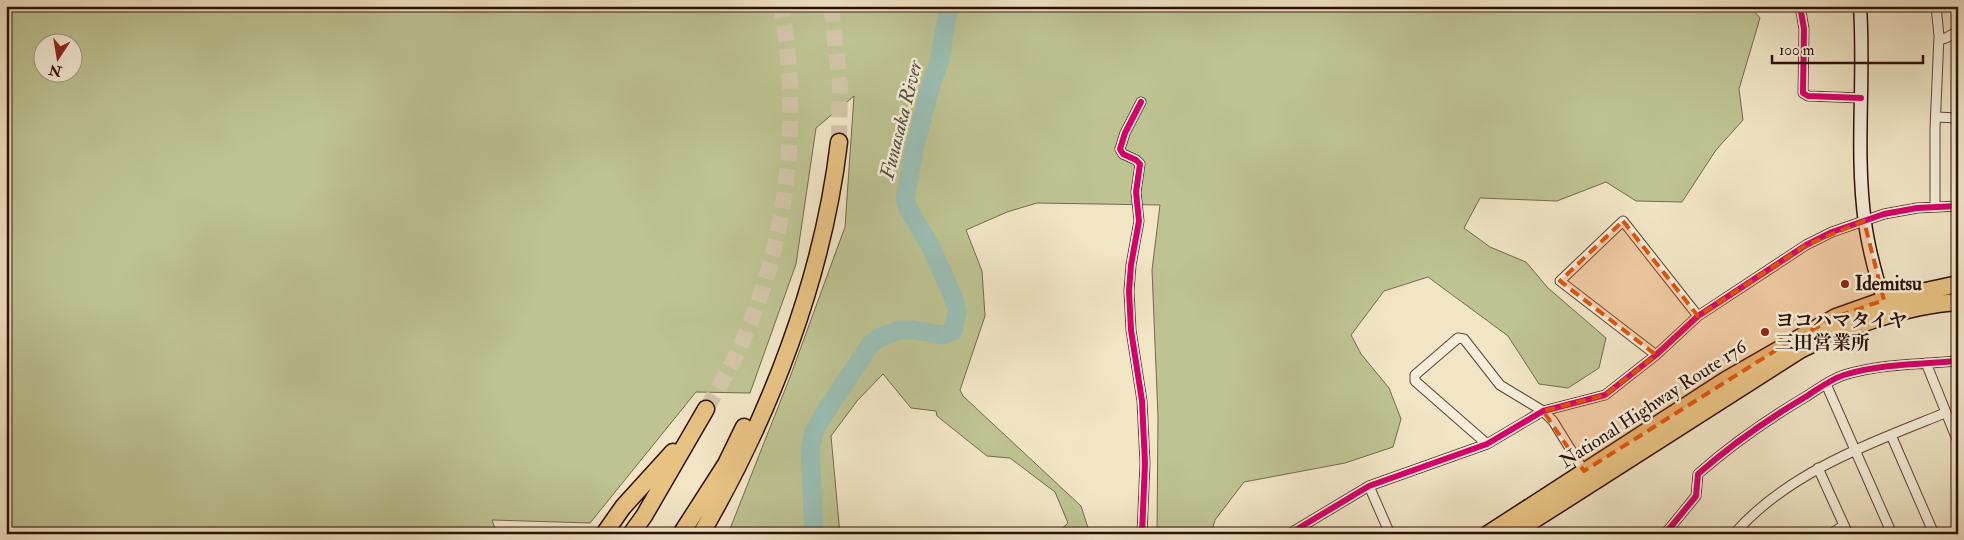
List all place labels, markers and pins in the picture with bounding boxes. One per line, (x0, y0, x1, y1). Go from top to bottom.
place label: Idemitsu (1855, 272, 1922, 296)
marker: Idemitsu (1839, 278, 1851, 290)
place label: ヨコハマタイヤ 三田営業所 (1775, 309, 1908, 355)
marker: ヨコハマタイヤ 三田営業所 (1759, 326, 1771, 338)

